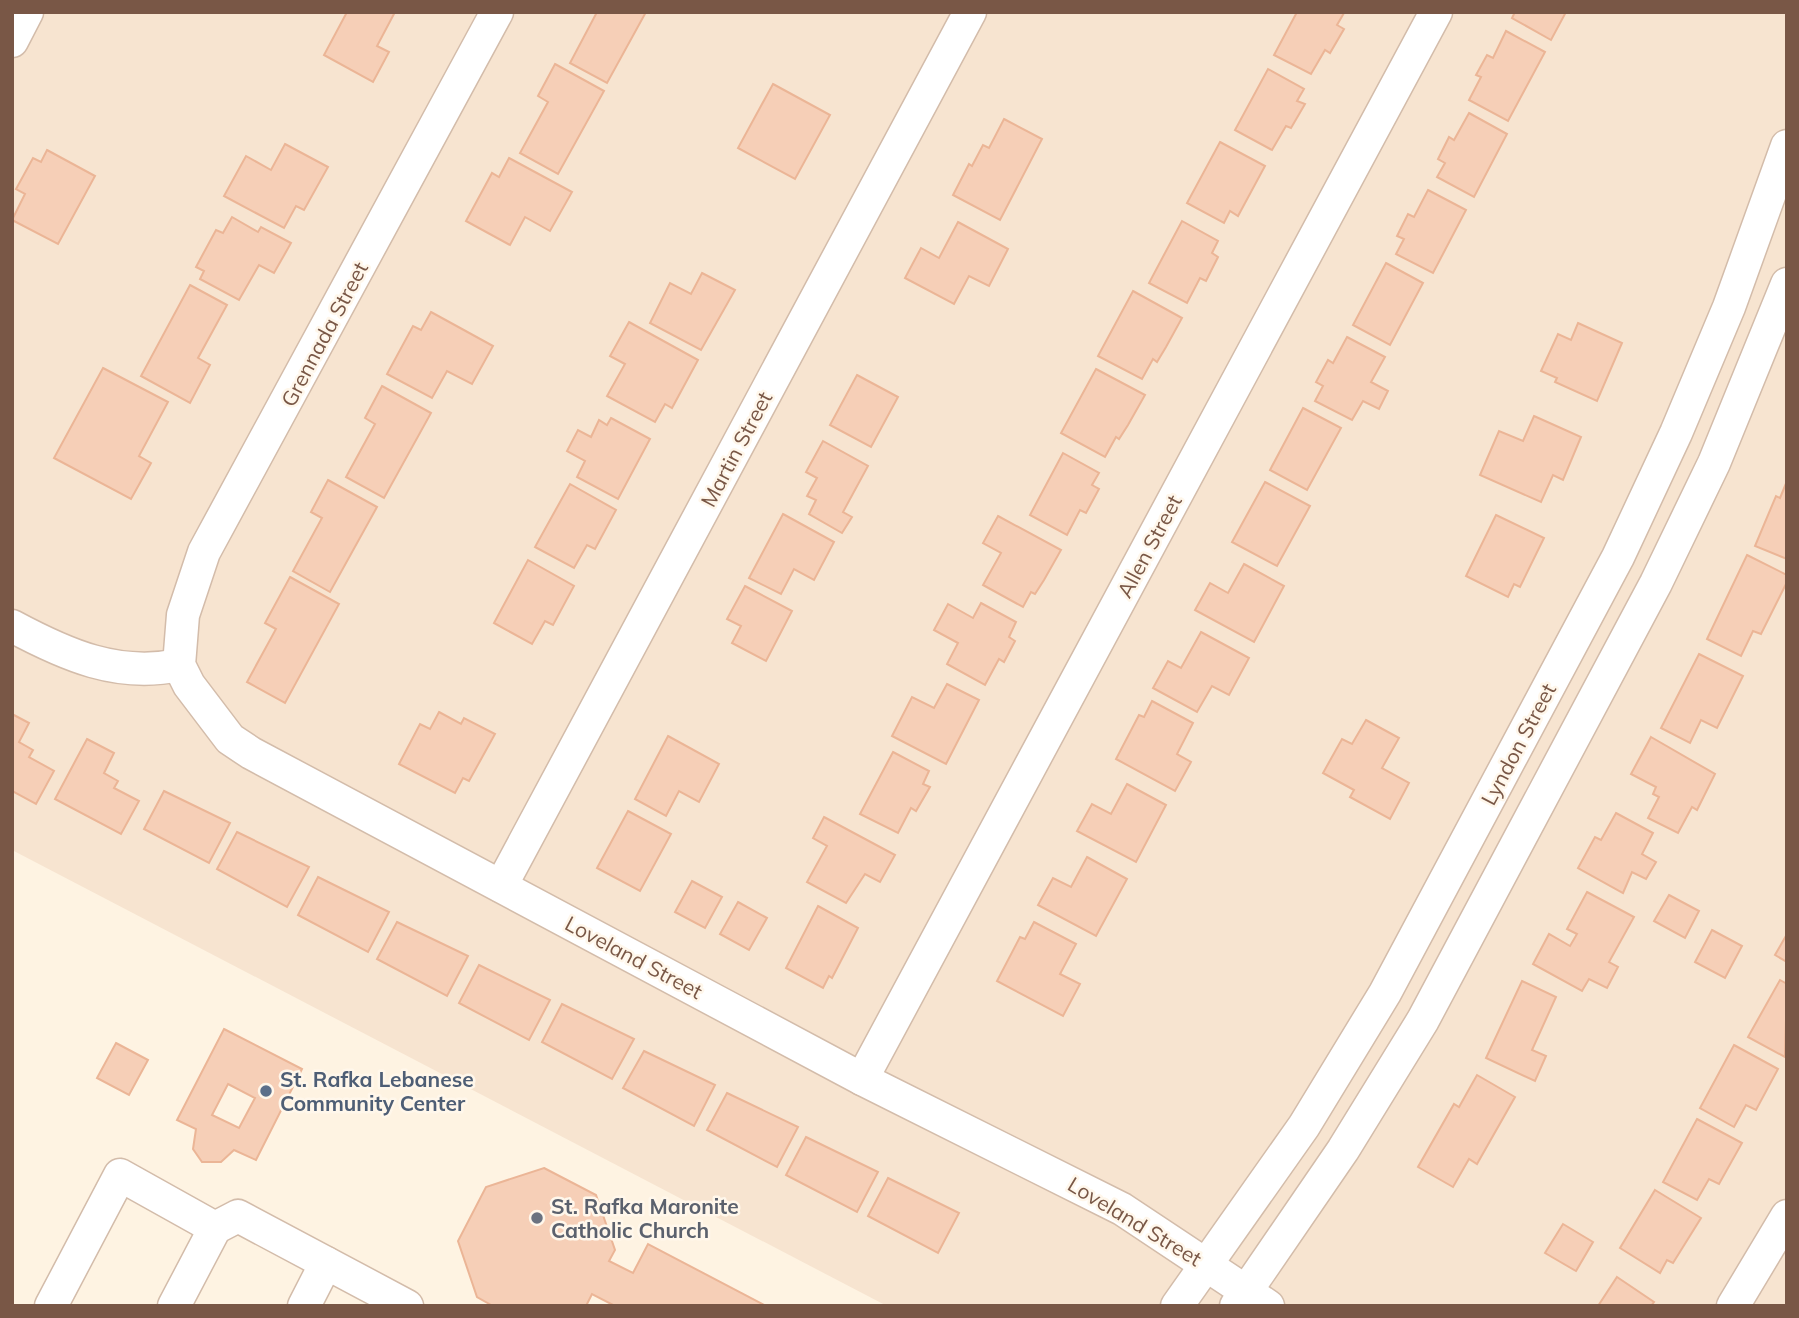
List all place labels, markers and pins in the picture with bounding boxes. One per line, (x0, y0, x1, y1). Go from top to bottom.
place label: St. Rafka Lebanese Community Center (280, 1066, 474, 1116)
marker: St. Rafka Lebanese Community Center (258, 1083, 274, 1099)
place label: St. Rafka Maronite Catholic Church (551, 1193, 739, 1243)
marker: St. Rafka Maronite Catholic Church (529, 1210, 545, 1226)

